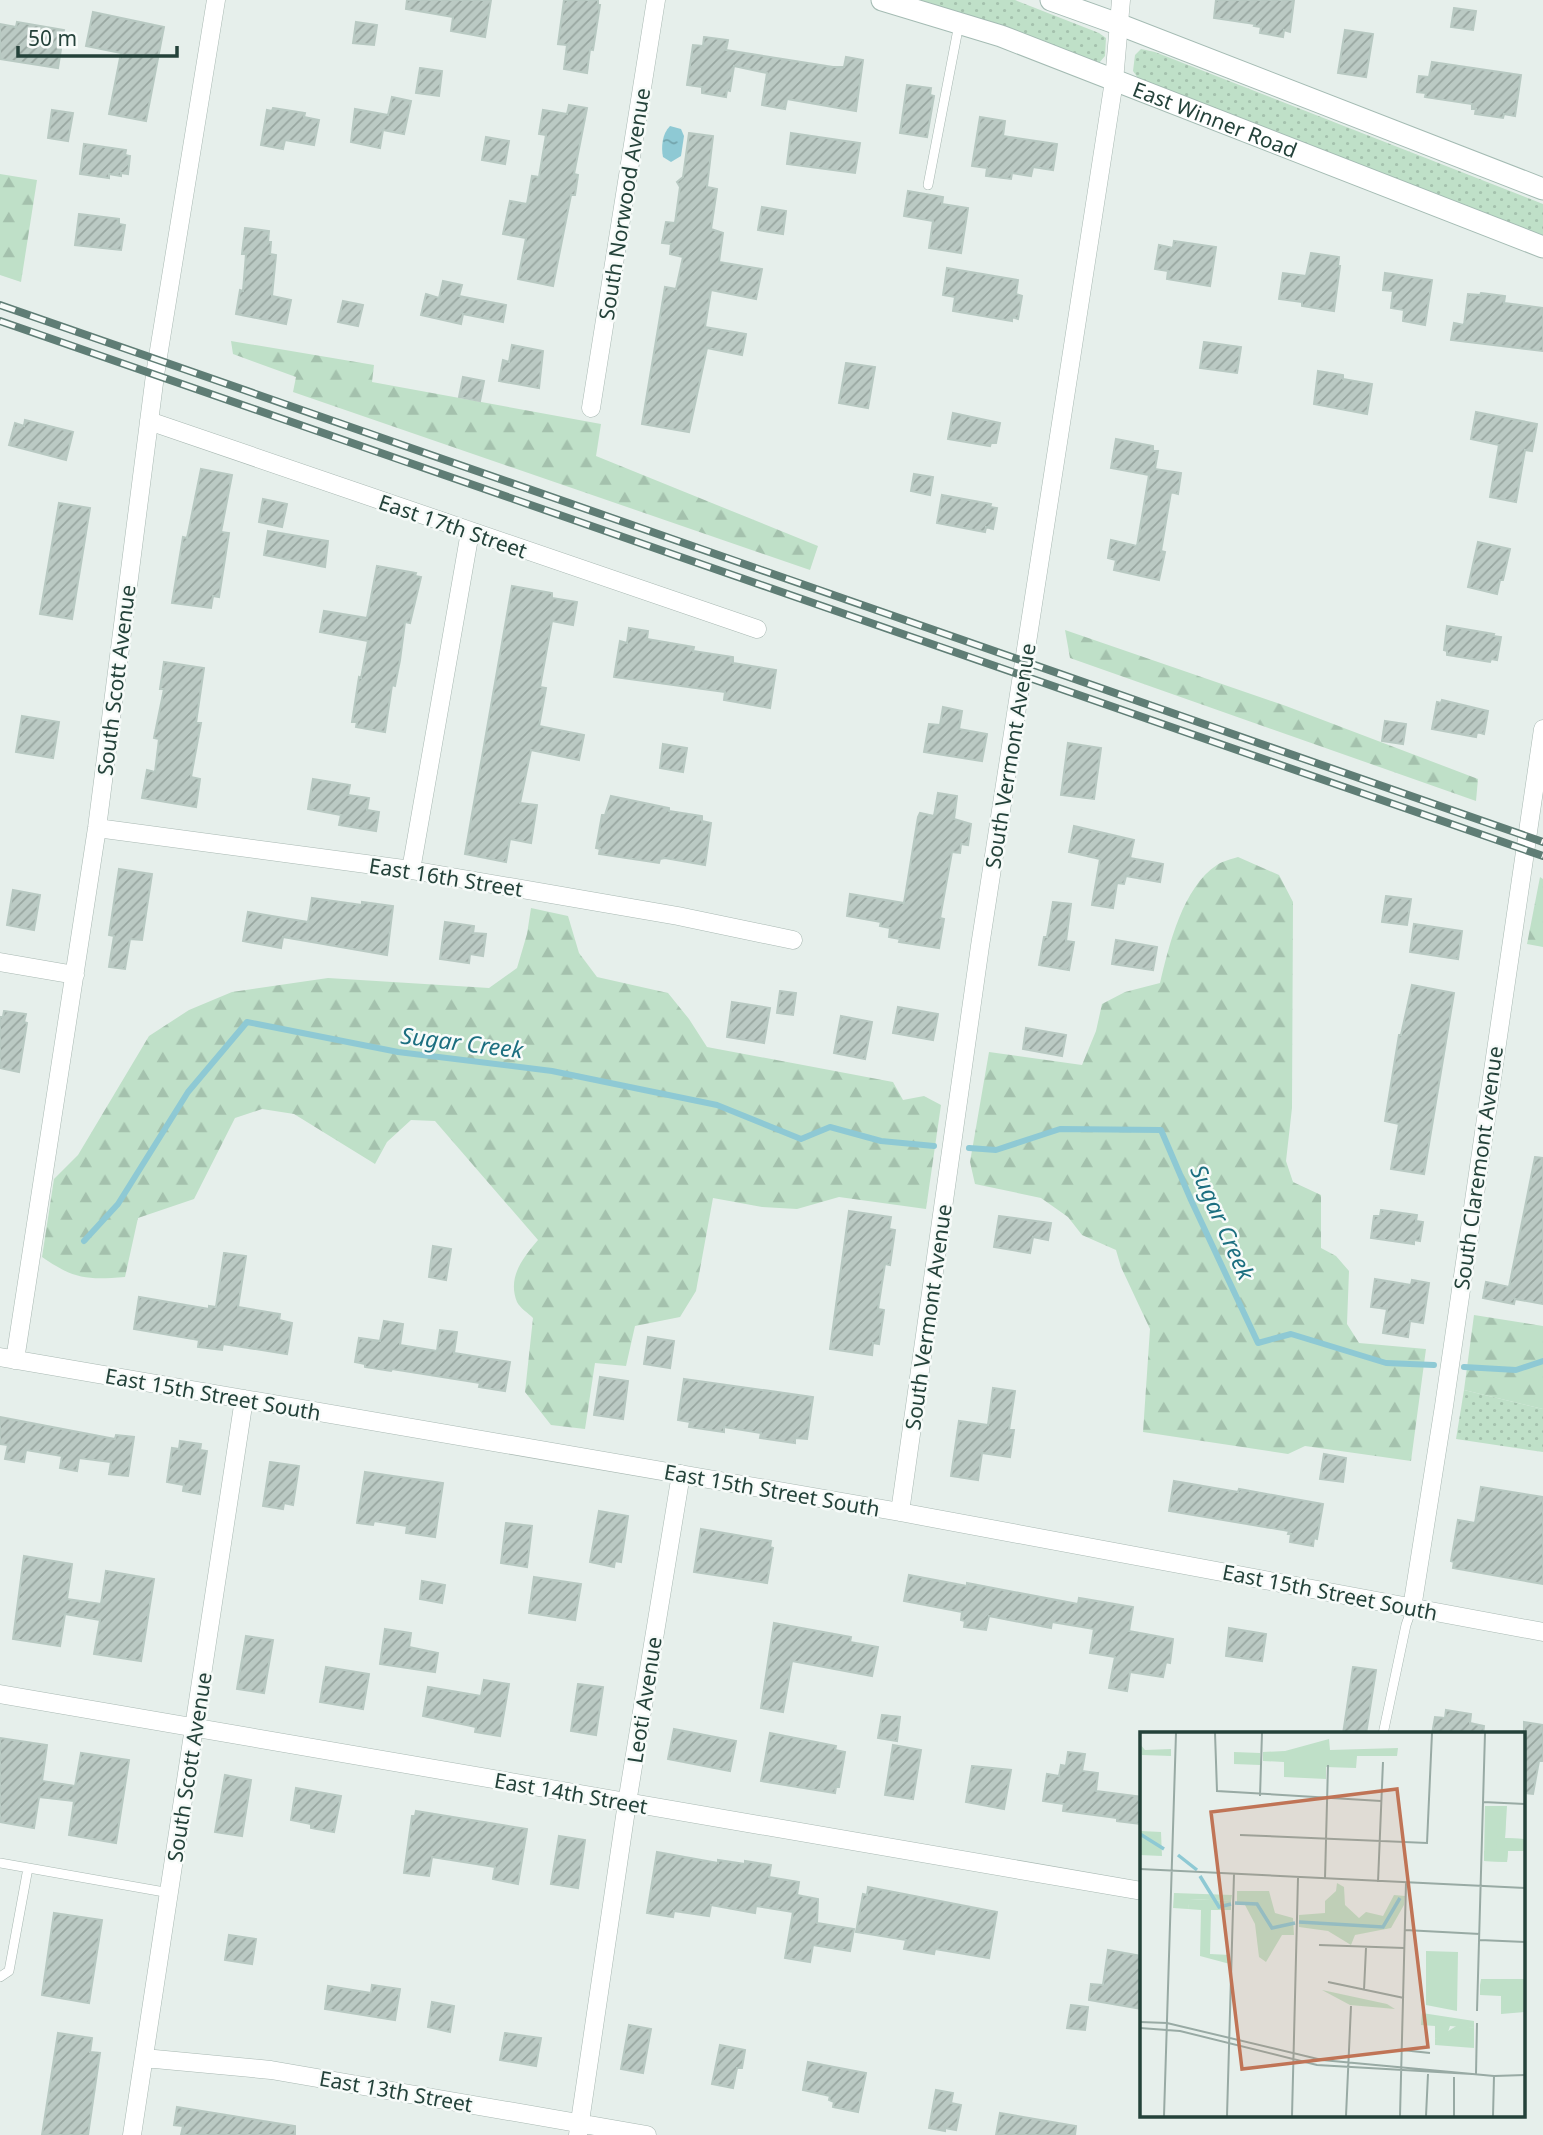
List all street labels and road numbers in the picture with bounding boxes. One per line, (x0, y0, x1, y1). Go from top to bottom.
street label: East Winner Road (1129, 75, 1301, 164)
street label: South Norwood Avenue (592, 86, 656, 322)
street label: East 17th Street (375, 487, 531, 565)
street label: South Scott Avenue (90, 583, 142, 777)
street label: South Vermont Avenue (978, 641, 1042, 871)
street label: East 16th Street (367, 851, 525, 903)
street label: South Claremont Avenue (1447, 1044, 1509, 1292)
street label: South Vermont Avenue (898, 1202, 958, 1432)
street label: East 15th Street South (103, 1361, 323, 1427)
street label: East 15th Street South (662, 1457, 882, 1523)
street label: East 15th Street South (1220, 1557, 1440, 1627)
street label: Leoti Avenue (620, 1635, 668, 1765)
street label: South Scott Avenue (160, 1670, 218, 1864)
street label: East 14th Street (492, 1766, 650, 1820)
street label: East 13th Street (317, 2064, 475, 2118)

